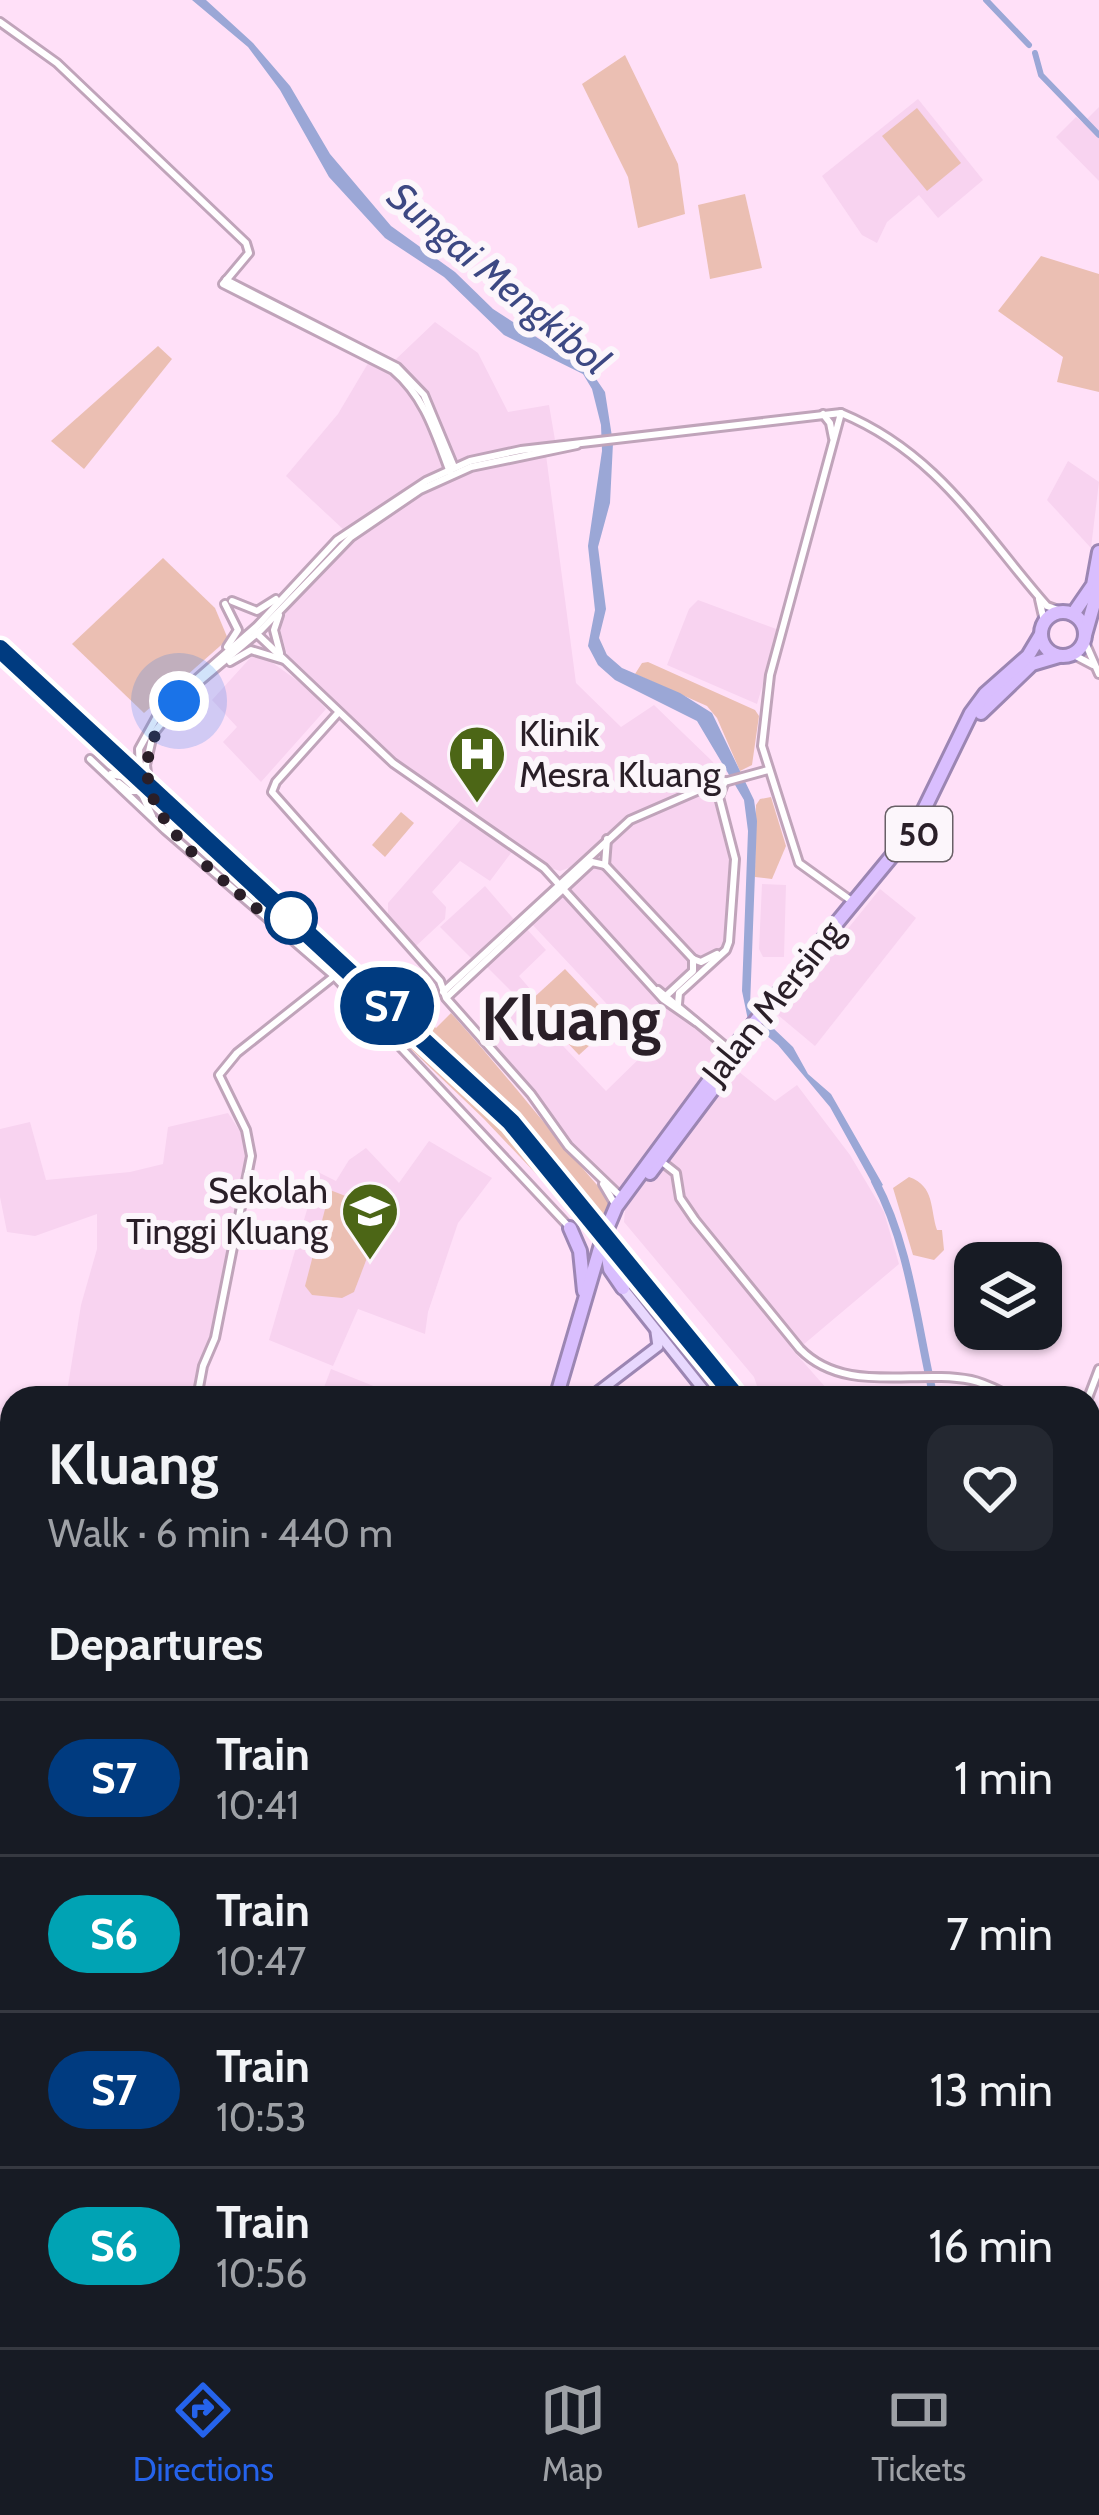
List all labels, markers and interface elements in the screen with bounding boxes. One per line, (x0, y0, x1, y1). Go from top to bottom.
water label: Sungai Mengkibol (378, 171, 620, 385)
your location (149, 671, 209, 731)
place label: Klinik Mesra Kluang (519, 711, 722, 796)
hospital icon: Klinik Mesra Kluang (446, 723, 508, 805)
road number: 50 (886, 807, 952, 861)
unlabelled marker (266, 893, 316, 943)
street label: Jalan Mersing (692, 910, 852, 1094)
line badge: S7 (333, 967, 441, 1045)
text: S7 (364, 980, 410, 1032)
district label: Kluang (481, 982, 661, 1056)
place label: Sekolah Tinggi Kluang (126, 1168, 329, 1253)
school or university icon: Sekolah Tinggi Kluang (339, 1180, 401, 1262)
map controls (954, 1242, 1062, 1350)
button: layers (954, 1242, 1062, 1350)
button: heart (927, 1425, 1053, 1551)
text: Kluang (48, 1429, 218, 1498)
text: Walk · 6 min · 440 m (48, 1509, 393, 1557)
text: Departures (48, 1617, 263, 1671)
text: Train (216, 1727, 310, 1781)
text: 1 min (954, 1751, 1053, 1805)
text: S7 (91, 1752, 137, 1804)
text: 10:41 (216, 1781, 299, 1829)
text: Train (216, 1883, 310, 1937)
text: 7 min (946, 1907, 1053, 1961)
text: S6 (90, 1908, 138, 1960)
text: 10:47 (216, 1937, 306, 1985)
text: Train (216, 2039, 310, 2093)
text: 13 min (930, 2063, 1053, 2117)
text: S7 (91, 2064, 137, 2116)
text: 10:53 (216, 2093, 306, 2141)
text: Train (216, 2195, 310, 2249)
text: 16 min (928, 2219, 1053, 2273)
text: S6 (90, 2220, 138, 2272)
text: 10:56 (216, 2249, 307, 2297)
tab: Directions (133, 2377, 274, 2489)
tab: Map (540, 2377, 606, 2489)
tab: Tickets (871, 2377, 966, 2489)

